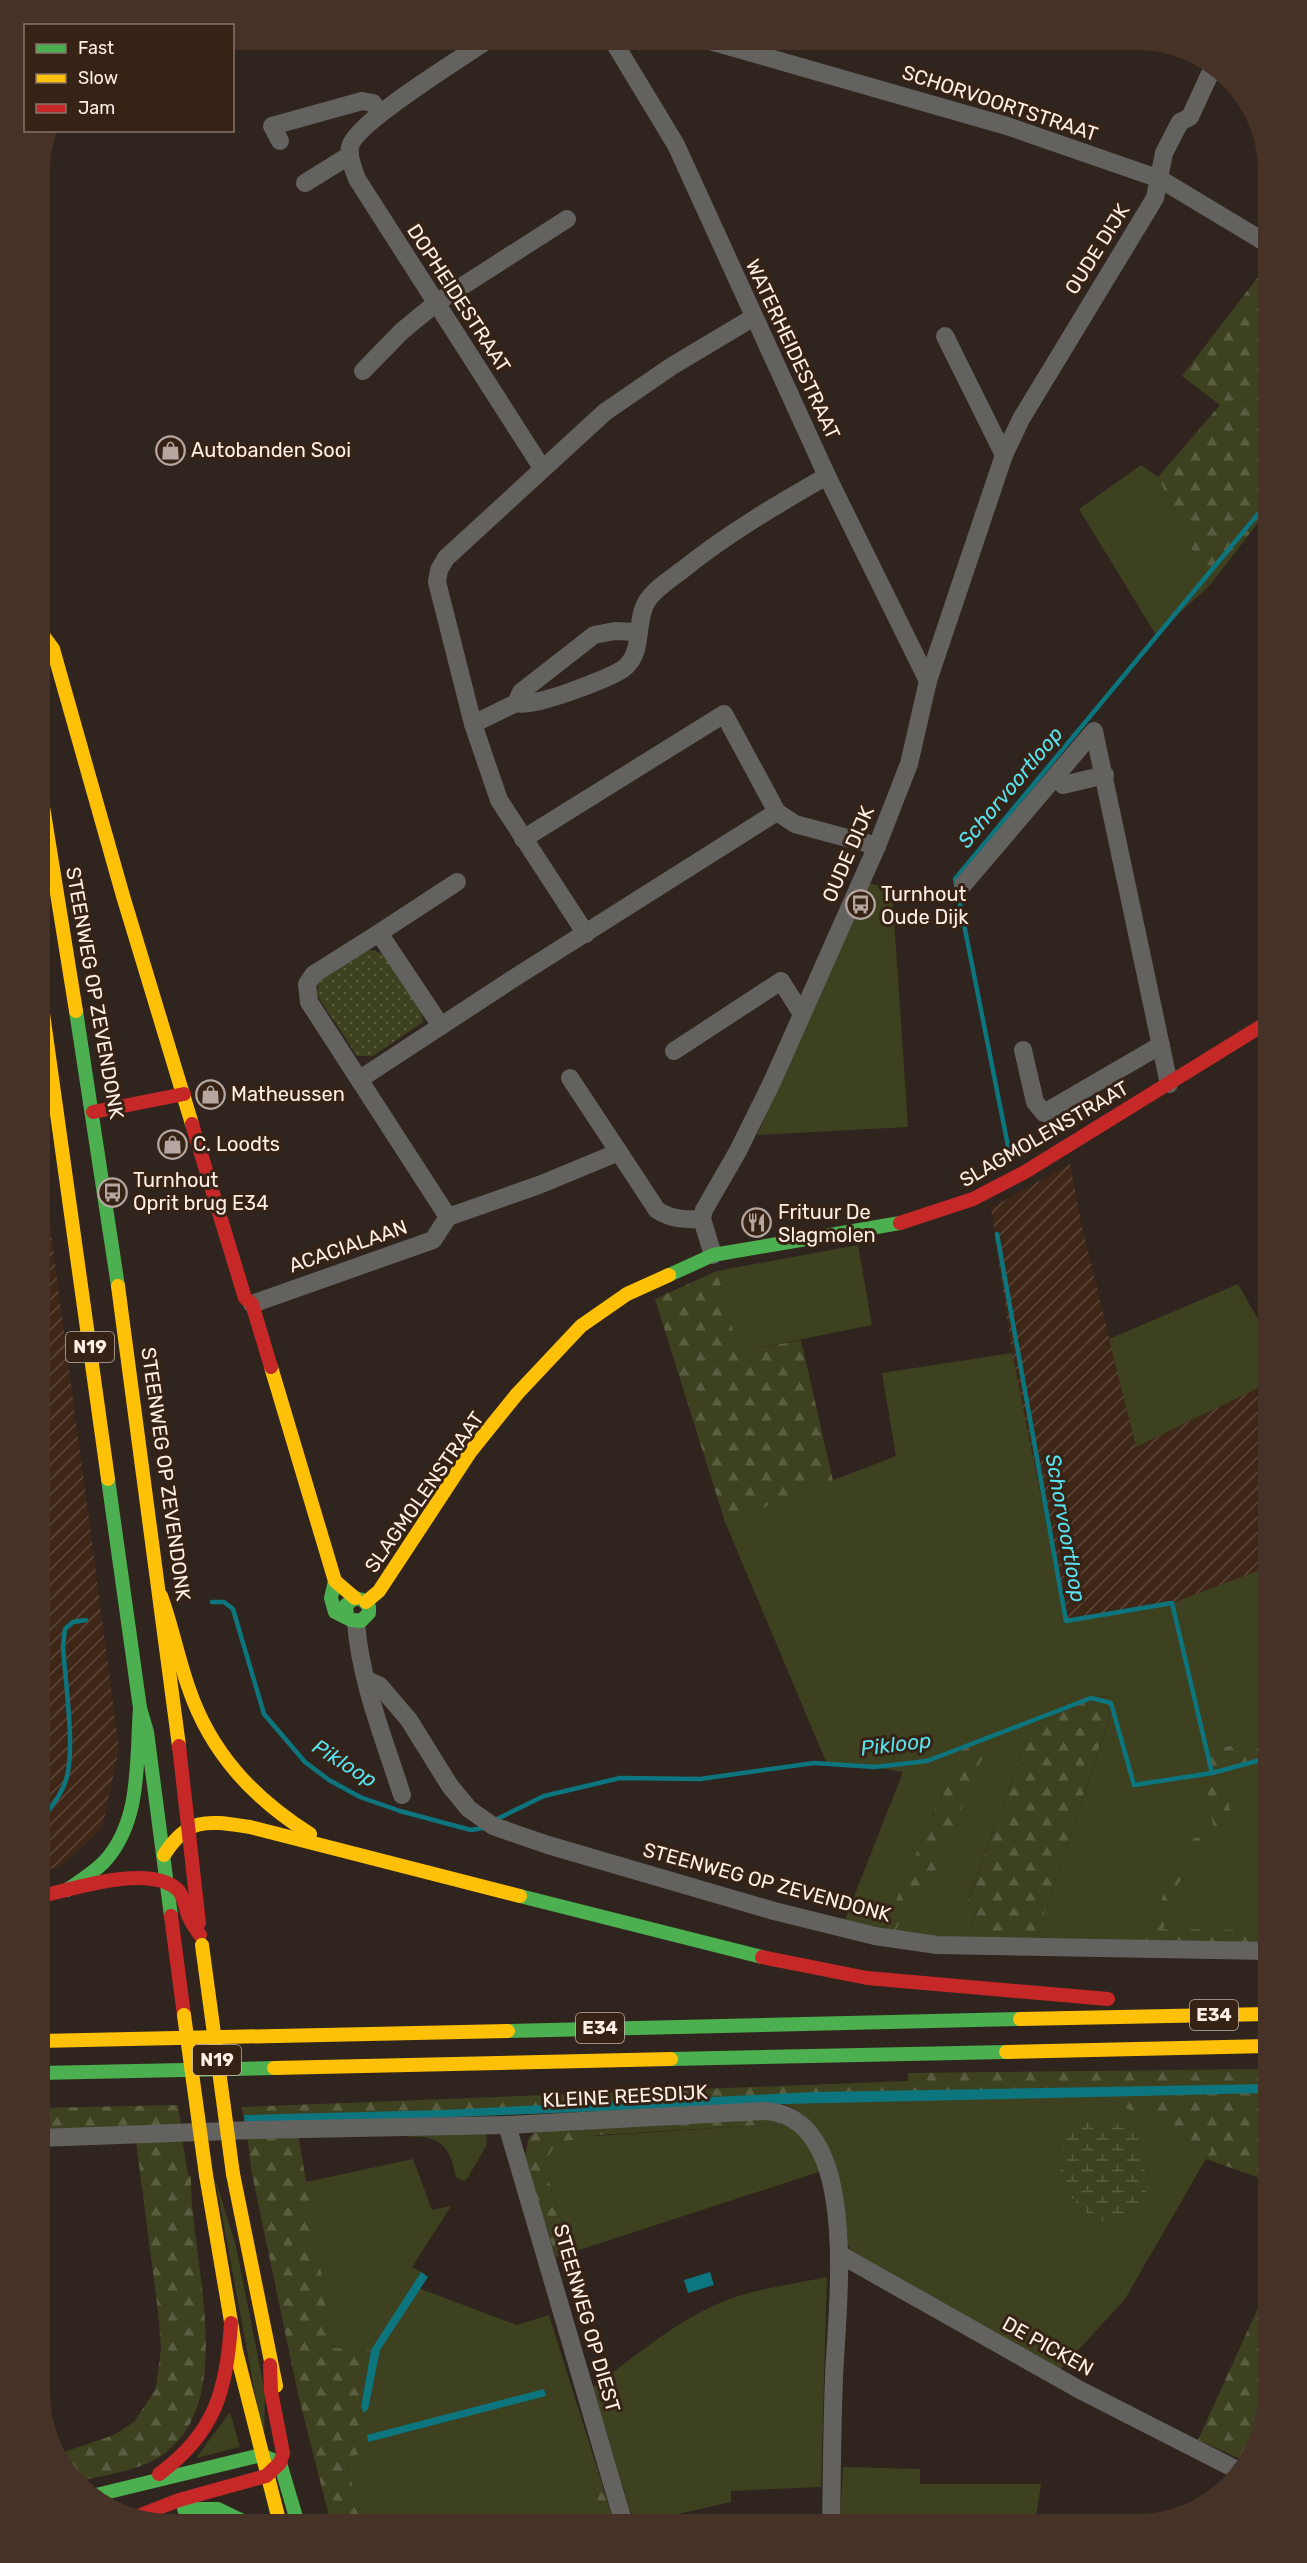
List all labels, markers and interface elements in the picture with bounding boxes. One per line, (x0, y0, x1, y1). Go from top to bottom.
legend (24, 24, 234, 132)
text: Fast (78, 37, 114, 59)
street label: SCHORVOORTSTRAAT (899, 60, 1101, 146)
text: Slow (78, 67, 118, 89)
text: Jam (78, 97, 115, 119)
street label: OUDE DIJK (1060, 199, 1134, 299)
street label: DOPHEIDESTRAAT (402, 219, 516, 377)
street label: WATERHEIDESTRAAT (741, 255, 845, 443)
shop icon: Autobanden Sooi (154, 434, 186, 466)
place label: Autobanden Sooi (191, 438, 351, 462)
water label: Schorvoortloop (952, 721, 1068, 853)
street label: OUDE DIJK (817, 802, 879, 906)
street label: STEENWEG OP ZEVENDONK (61, 865, 129, 1121)
place label: Turnhout Oude Dijk (881, 882, 969, 929)
bus stop icon: Turnhout Oude Dijk (844, 889, 876, 921)
street label: SLAGMOLENSTRAAT (955, 1076, 1133, 1192)
shop icon: Matheussen (194, 1078, 226, 1110)
place label: Matheussen (231, 1082, 345, 1106)
shop icon: C. Loodts (156, 1128, 188, 1160)
place label: C. Loodts (193, 1132, 280, 1156)
place label: Turnhout Oprit brug E34 (133, 1168, 269, 1215)
bus stop icon: Turnhout Oprit brug E34 (96, 1176, 128, 1208)
place label: Frituur De Slagmolen (778, 1200, 876, 1247)
restaurant icon: Frituur De Slagmolen (741, 1207, 773, 1239)
street label: ACACIALAAN (286, 1215, 410, 1277)
road number: N19 (66, 1332, 114, 1362)
street label: STEENWEG OP ZEVENDONK (136, 1346, 196, 1602)
street label: SLAGMOLENSTRAAT (359, 1407, 489, 1577)
water label: Schorvoortloop (1041, 1452, 1091, 1604)
water label: Pikloop (859, 1727, 933, 1761)
water label: Pikloop (308, 1734, 382, 1792)
street label: STEENWEG OP ZEVENDONK (640, 1837, 894, 1927)
road number: E34 (1190, 2000, 1238, 2030)
road number: E34 (576, 2013, 624, 2043)
road number: N19 (193, 2045, 241, 2075)
street label: KLEINE REESDIJK (542, 2080, 708, 2112)
street label: STEENWEG OP DIEST (549, 2221, 625, 2415)
street label: DE PICKEN (998, 2311, 1098, 2381)

